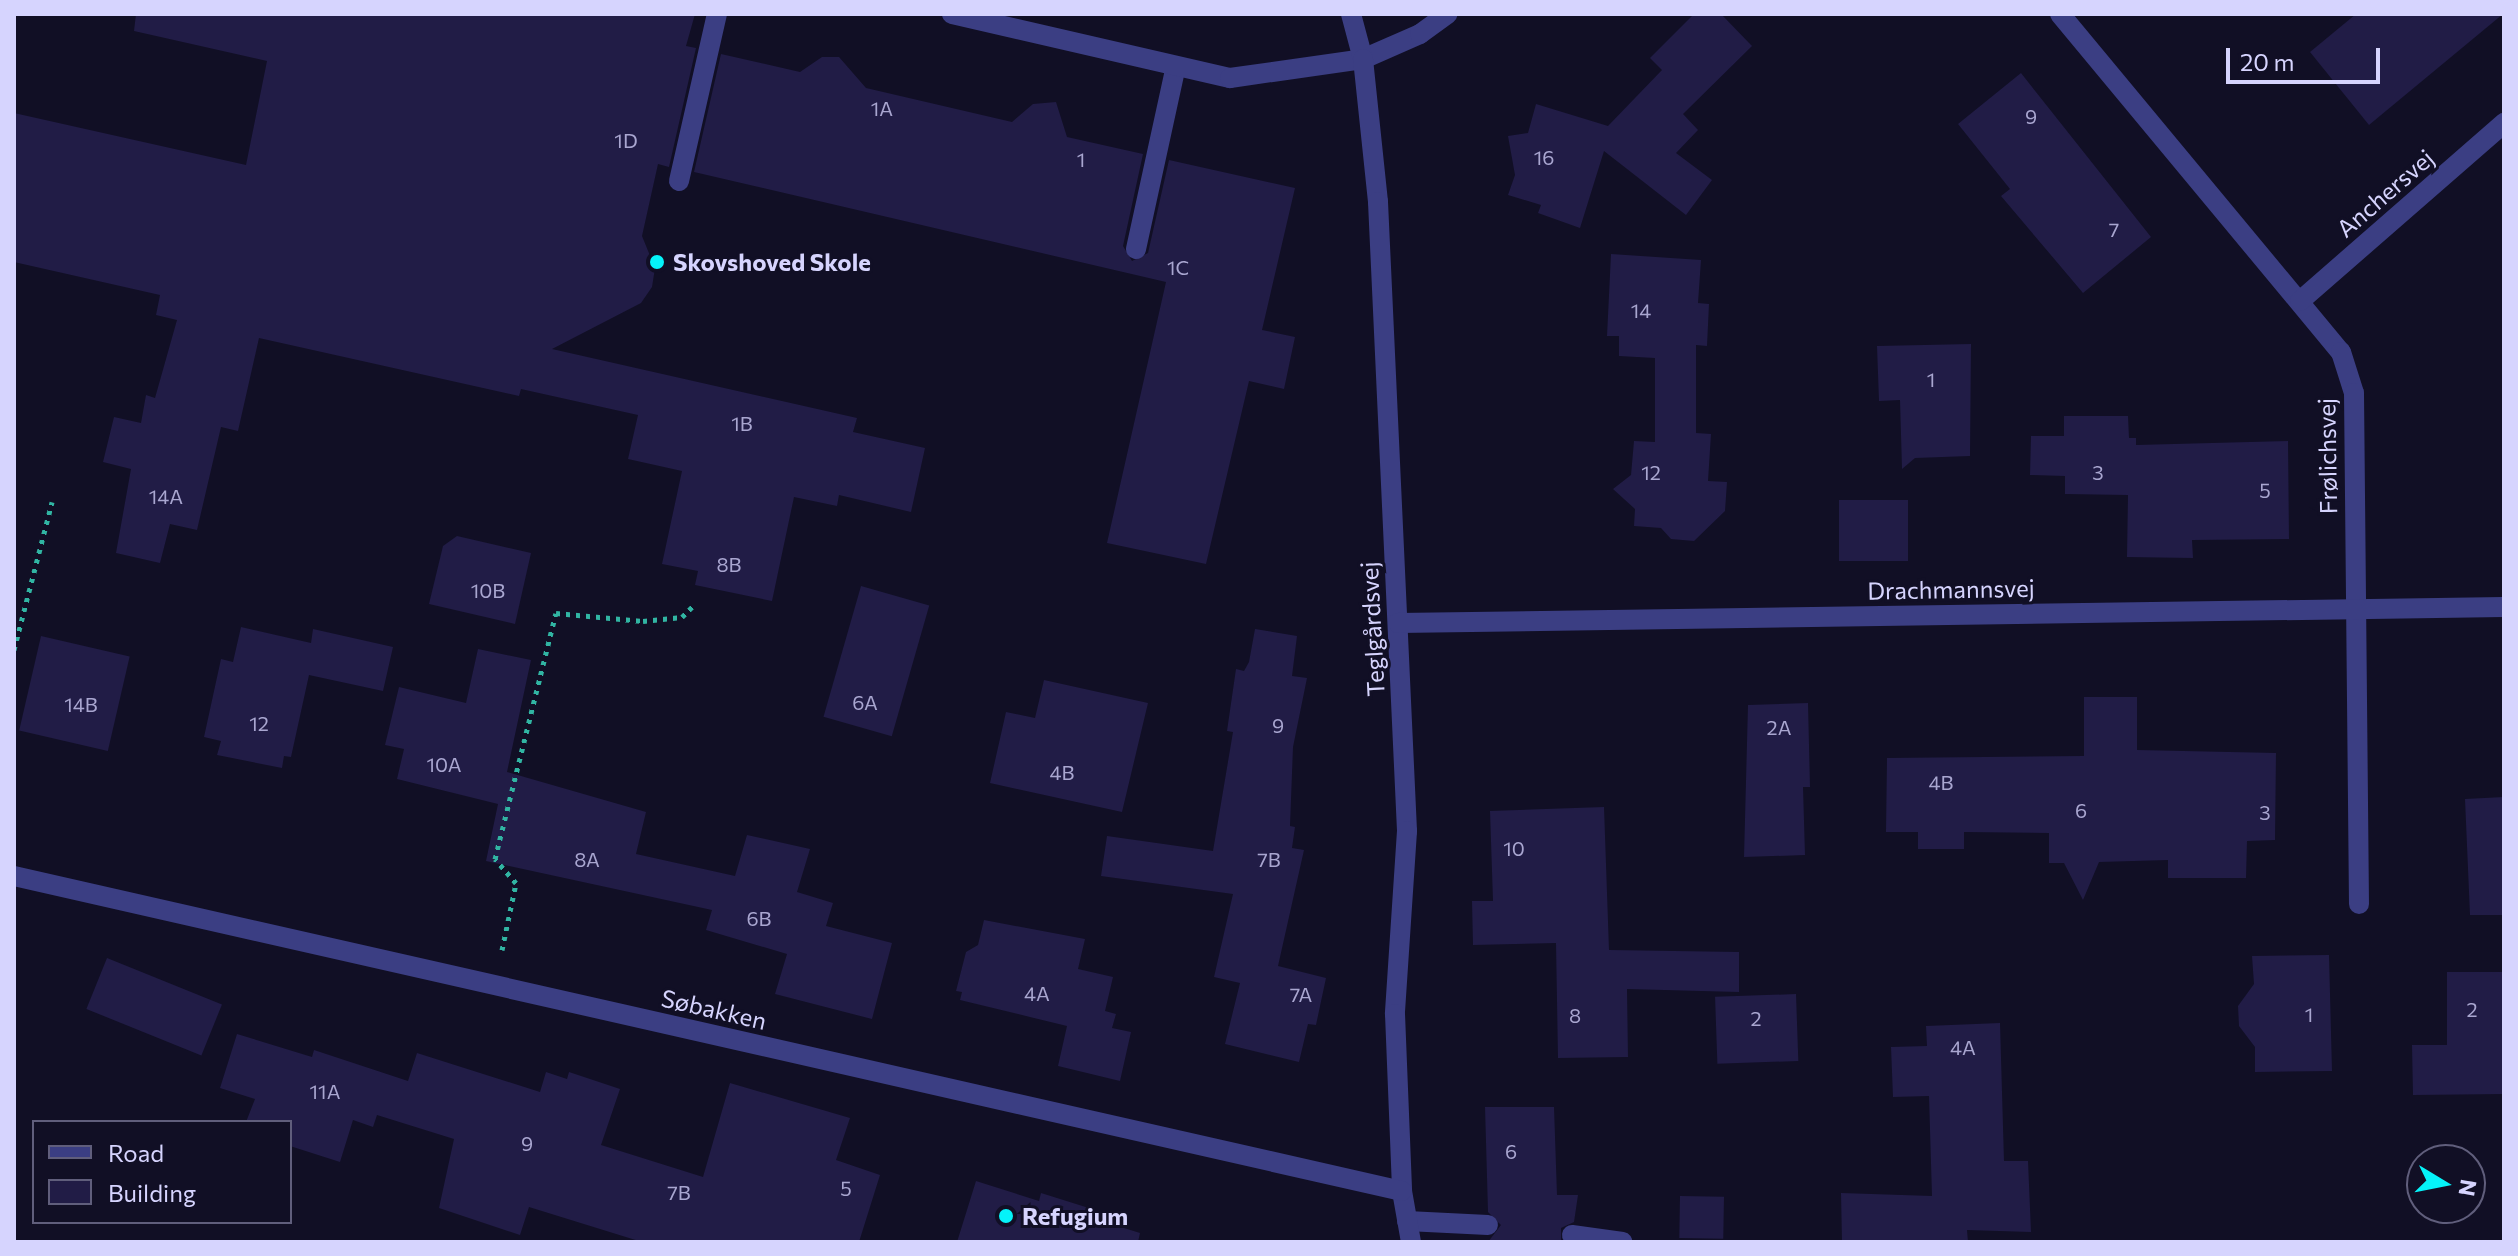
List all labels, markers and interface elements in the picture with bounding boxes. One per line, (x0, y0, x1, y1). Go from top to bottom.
scale bar (2230, 32, 2384, 82)
text: 20 m (2240, 47, 2294, 76)
house number: 1A (871, 96, 893, 120)
house number: 9 (2025, 104, 2037, 128)
house number: 1D (614, 128, 638, 152)
street label: Anchersvej (2331, 143, 2439, 243)
house number: 16 (1534, 145, 1554, 169)
house number: 1 (1077, 147, 1085, 171)
house number: 7 (2109, 217, 2119, 241)
place label: Skovshoved Skole (673, 248, 871, 276)
marker: Skovshoved Skole (648, 253, 666, 271)
house number: 1C (1167, 255, 1189, 279)
house number: 14 (1631, 298, 1651, 322)
house number: 1 (1927, 367, 1935, 391)
street label: Frølichsvej (2312, 398, 2342, 514)
house number: 1B (731, 411, 753, 435)
house number: 12 (1641, 460, 1661, 484)
house number: 3 (2092, 460, 2104, 484)
house number: 5 (2259, 478, 2271, 502)
house number: 14A (149, 484, 183, 508)
house number: 8B (716, 552, 742, 576)
street label: Teglgårdsvej (1354, 561, 1390, 697)
street label: Drachmannsvej (1867, 573, 2035, 605)
house number: 10B (471, 578, 505, 602)
house number: 6A (852, 690, 878, 714)
house number: 14B (64, 692, 98, 716)
house number: 12 (249, 711, 269, 735)
house number: 9 (1272, 713, 1284, 737)
house number: 2A (1767, 715, 1791, 739)
house number: 10A (427, 752, 461, 776)
house number: 4B (1050, 760, 1074, 784)
house number: 4B (1929, 770, 1953, 794)
house number: 6 (2075, 798, 2087, 822)
house number: 3 (2259, 800, 2271, 824)
house number: 10 (1503, 836, 1525, 860)
house number: 8A (574, 847, 600, 871)
house number: 7B (1257, 847, 1281, 871)
house number: 6B (746, 906, 772, 930)
house number: 4A (1024, 981, 1050, 1005)
house number: 7A (1290, 982, 1312, 1006)
street label: Søbakken (659, 983, 769, 1035)
house number: 2 (2466, 997, 2478, 1021)
house number: 1 (2305, 1002, 2313, 1026)
house number: 8 (1569, 1003, 1581, 1027)
house number: 2 (1750, 1006, 1762, 1030)
house number: 4A (1950, 1035, 1976, 1059)
house number: 11A (310, 1079, 340, 1103)
legend (32, 1120, 292, 1224)
house number: 9 (521, 1131, 533, 1155)
text: Road (108, 1138, 164, 1167)
house number: 6 (1505, 1139, 1517, 1163)
north arrow (2406, 1144, 2486, 1224)
house number: 5 (840, 1176, 852, 1200)
text: N (2453, 1177, 2483, 1198)
text: Building (108, 1178, 196, 1207)
house number: 7B (667, 1180, 691, 1204)
place label: Refugium (1022, 1202, 1128, 1230)
marker: Refugium (997, 1207, 1015, 1225)

